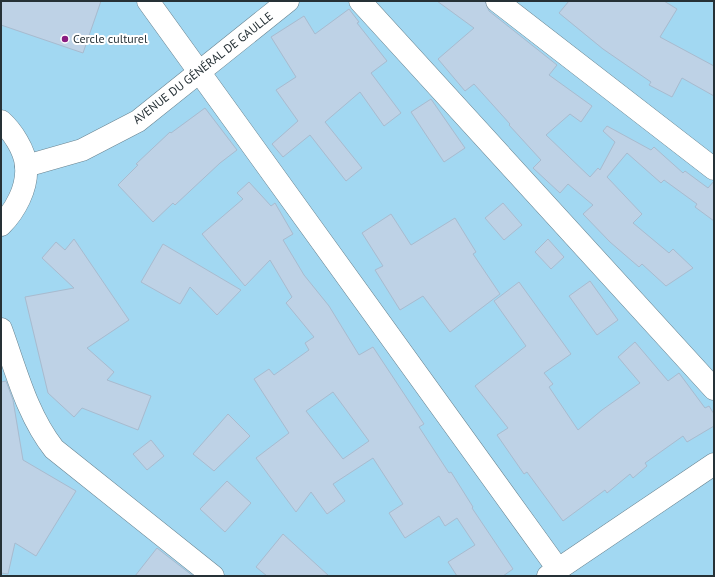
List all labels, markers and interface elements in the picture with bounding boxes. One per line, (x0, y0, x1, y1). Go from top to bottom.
street label: AVENUE DU GÉNÉRAL DE GAULLE (130, 8, 276, 127)
place label: Cercle culturel (73, 31, 148, 46)
marker: Cercle culturel (60, 34, 70, 44)

